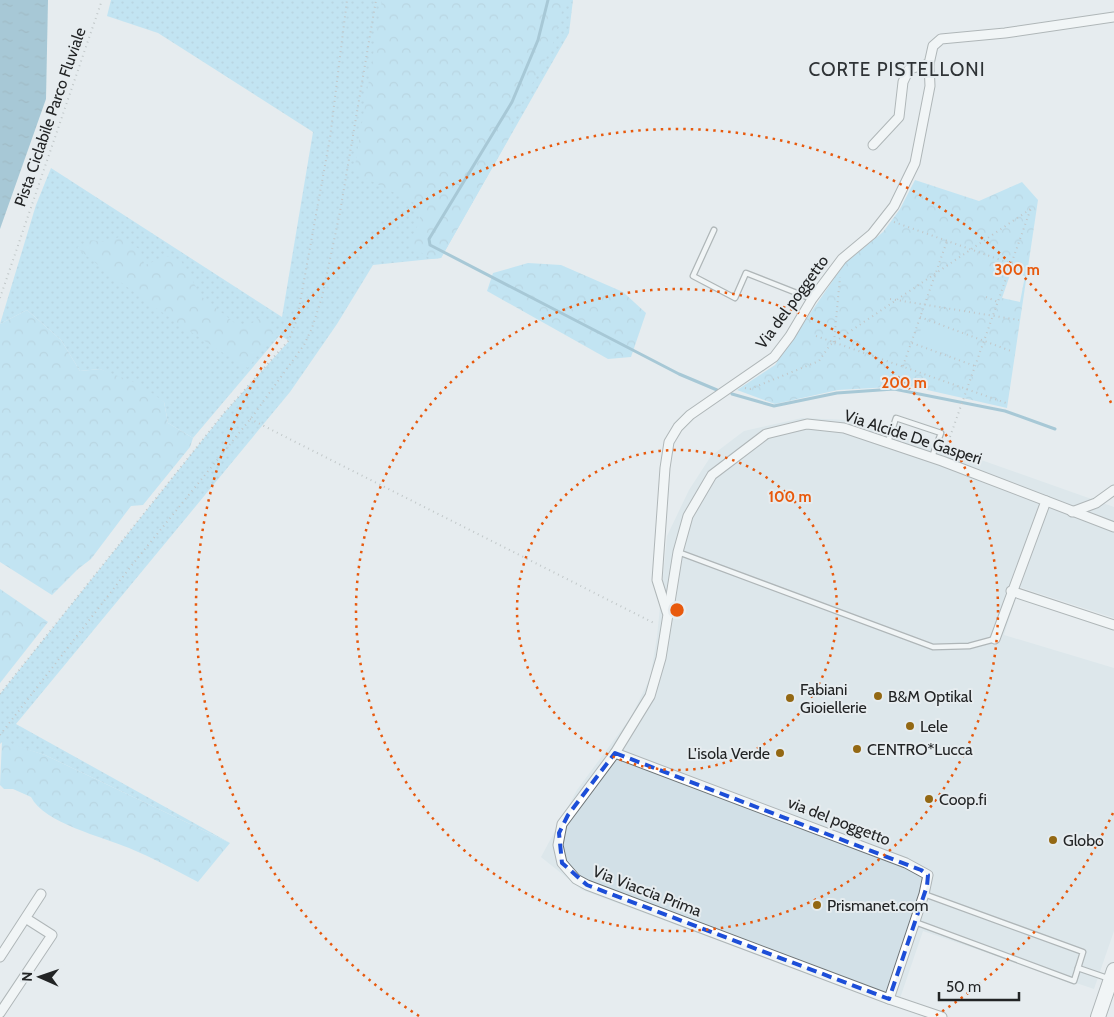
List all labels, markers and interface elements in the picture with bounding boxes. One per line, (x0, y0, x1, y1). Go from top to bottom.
street label: Pista Ciclabile Parco Fluviale (10, 25, 90, 209)
district label: CORTE PISTELLONI (808, 58, 986, 81)
street label: Via del poggetto (752, 251, 832, 352)
text: 300 m (994, 261, 1040, 279)
text: 200 m (881, 374, 927, 392)
street label: Via Alcide De Gasperi (842, 406, 984, 468)
text: 100 m (768, 488, 812, 506)
centre of rings (668, 601, 686, 619)
place label: Fabiani Gioiellerie (800, 680, 867, 717)
place label: B&M Optikal (888, 687, 972, 706)
marker: B&M Optikal (872, 690, 884, 702)
marker: Fabiani Gioiellerie (784, 692, 796, 704)
place label: Lele (920, 717, 948, 736)
marker: Lele (904, 720, 916, 732)
place label: CENTRO*Lucca (867, 740, 973, 759)
marker: CENTRO*Lucca (851, 743, 863, 755)
place label: L'isola Verde (687, 744, 770, 763)
marker: L'isola Verde (774, 747, 786, 759)
place label: Coop.fi (939, 790, 987, 809)
street label: via del poggetto (785, 793, 893, 849)
marker: Coop.fi (923, 793, 935, 805)
place label: Globo (1063, 831, 1104, 850)
marker: Globo (1047, 834, 1059, 846)
street label: Via Viaccia Prima (590, 862, 704, 921)
place label: Prismanet.com (827, 896, 929, 915)
marker: Prismanet.com (811, 899, 823, 911)
north arrow (15, 952, 65, 1002)
scale bar (939, 970, 1019, 1002)
text: N (18, 971, 36, 982)
text: 50 m (946, 978, 981, 996)

